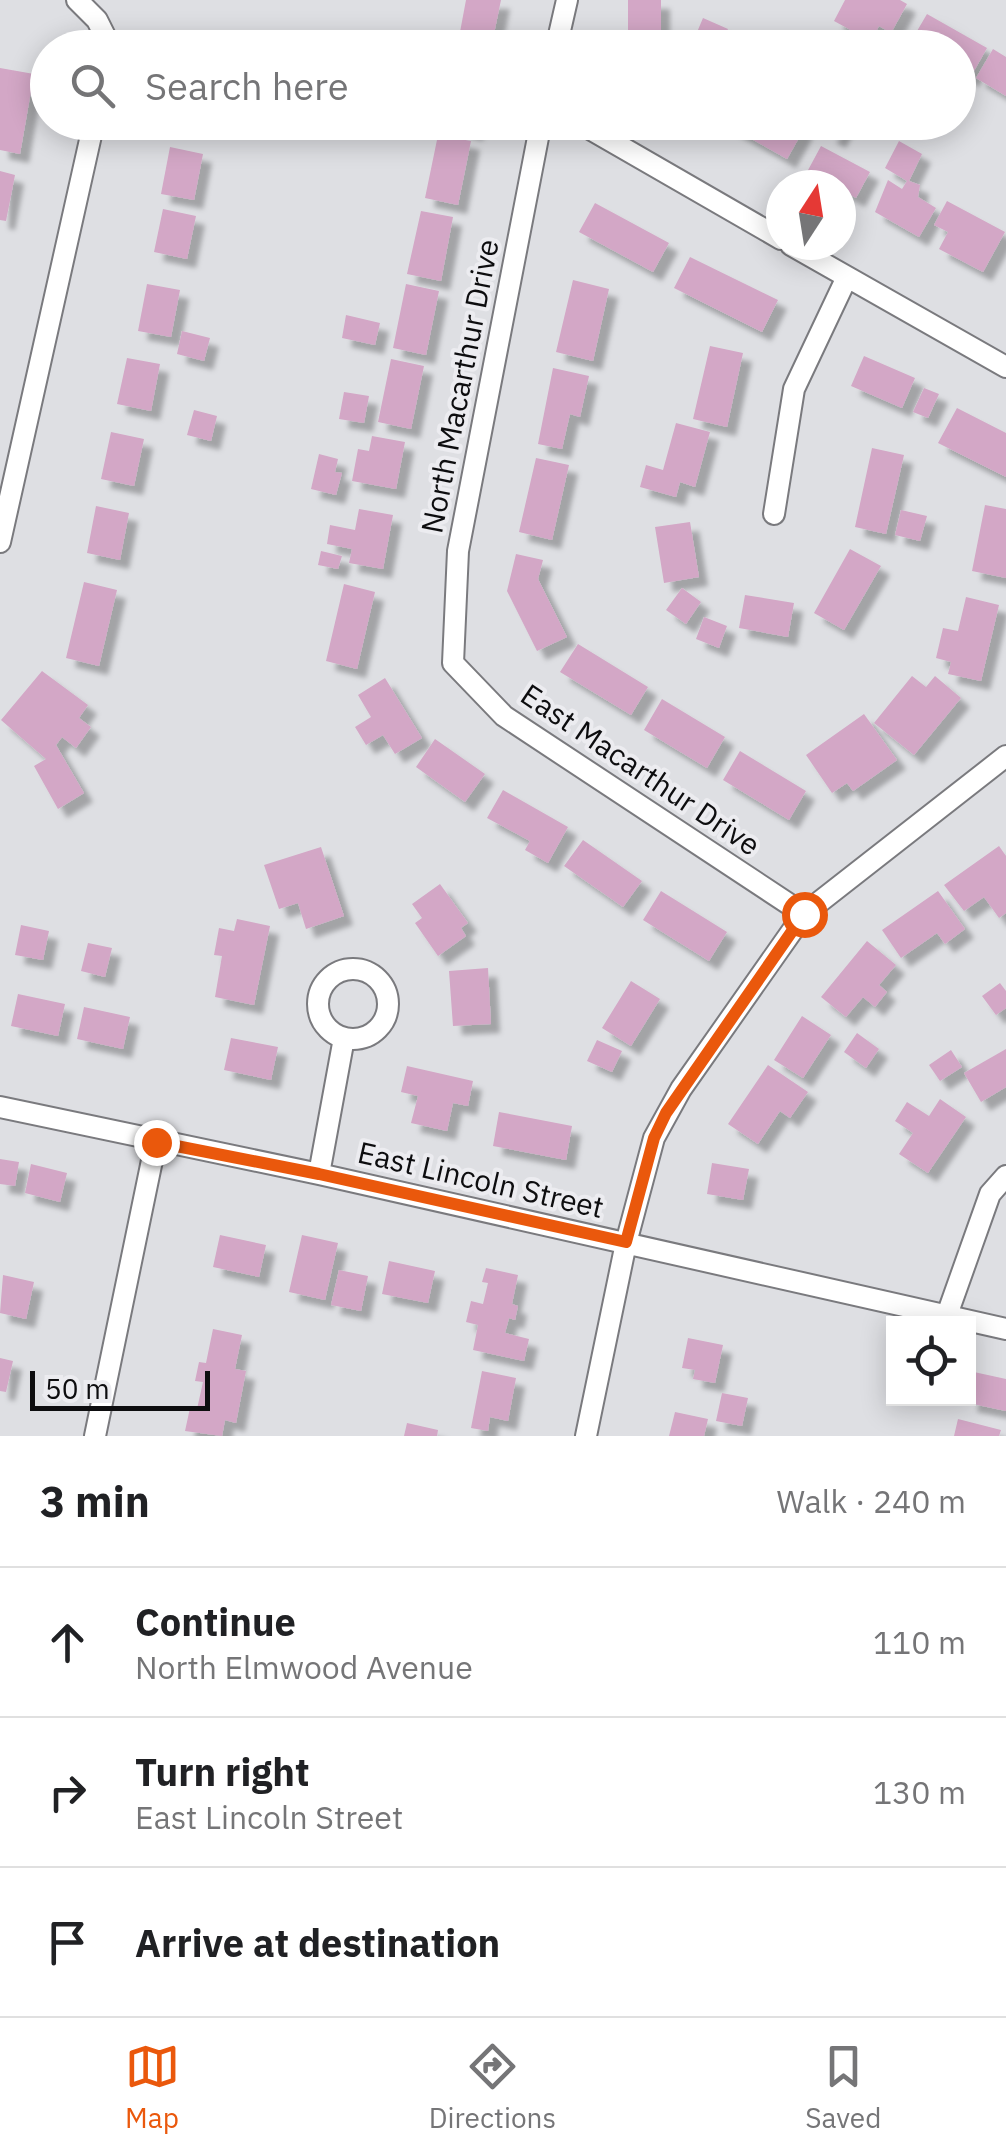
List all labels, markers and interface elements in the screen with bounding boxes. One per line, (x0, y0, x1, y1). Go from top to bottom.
search box (30, 30, 976, 140)
icon: search (65, 58, 120, 113)
text: Search here (145, 61, 349, 110)
north arrow (766, 170, 856, 260)
street label: North Macarthur Drive (411, 236, 507, 536)
street label: East Macarthur Drive (514, 674, 768, 864)
route start (782, 892, 828, 938)
route end (134, 1120, 180, 1166)
street label: East Lincoln Street (354, 1132, 608, 1226)
map controls (886, 1316, 976, 1406)
button: locate (886, 1316, 976, 1406)
scale bar (30, 1366, 210, 1410)
text: 50 m (45, 1370, 110, 1407)
text: 3 min (40, 1474, 150, 1529)
text: Walk · 240 m (777, 1480, 966, 1522)
text: Continue (135, 1597, 296, 1646)
icon: ahead (40, 1615, 95, 1670)
text: 110 m (873, 1621, 966, 1663)
text: North Elmwood Avenue (135, 1646, 473, 1688)
text: Turn right (135, 1747, 310, 1796)
icon: right (40, 1765, 95, 1820)
text: 130 m (873, 1771, 966, 1813)
text: East Lincoln Street (135, 1796, 403, 1838)
icon: arrive (40, 1915, 95, 1970)
text: Arrive at destination (135, 1918, 500, 1967)
tab: Map (125, 2039, 180, 2136)
tab: Directions (429, 2039, 556, 2136)
tab: Saved (805, 2039, 881, 2136)

